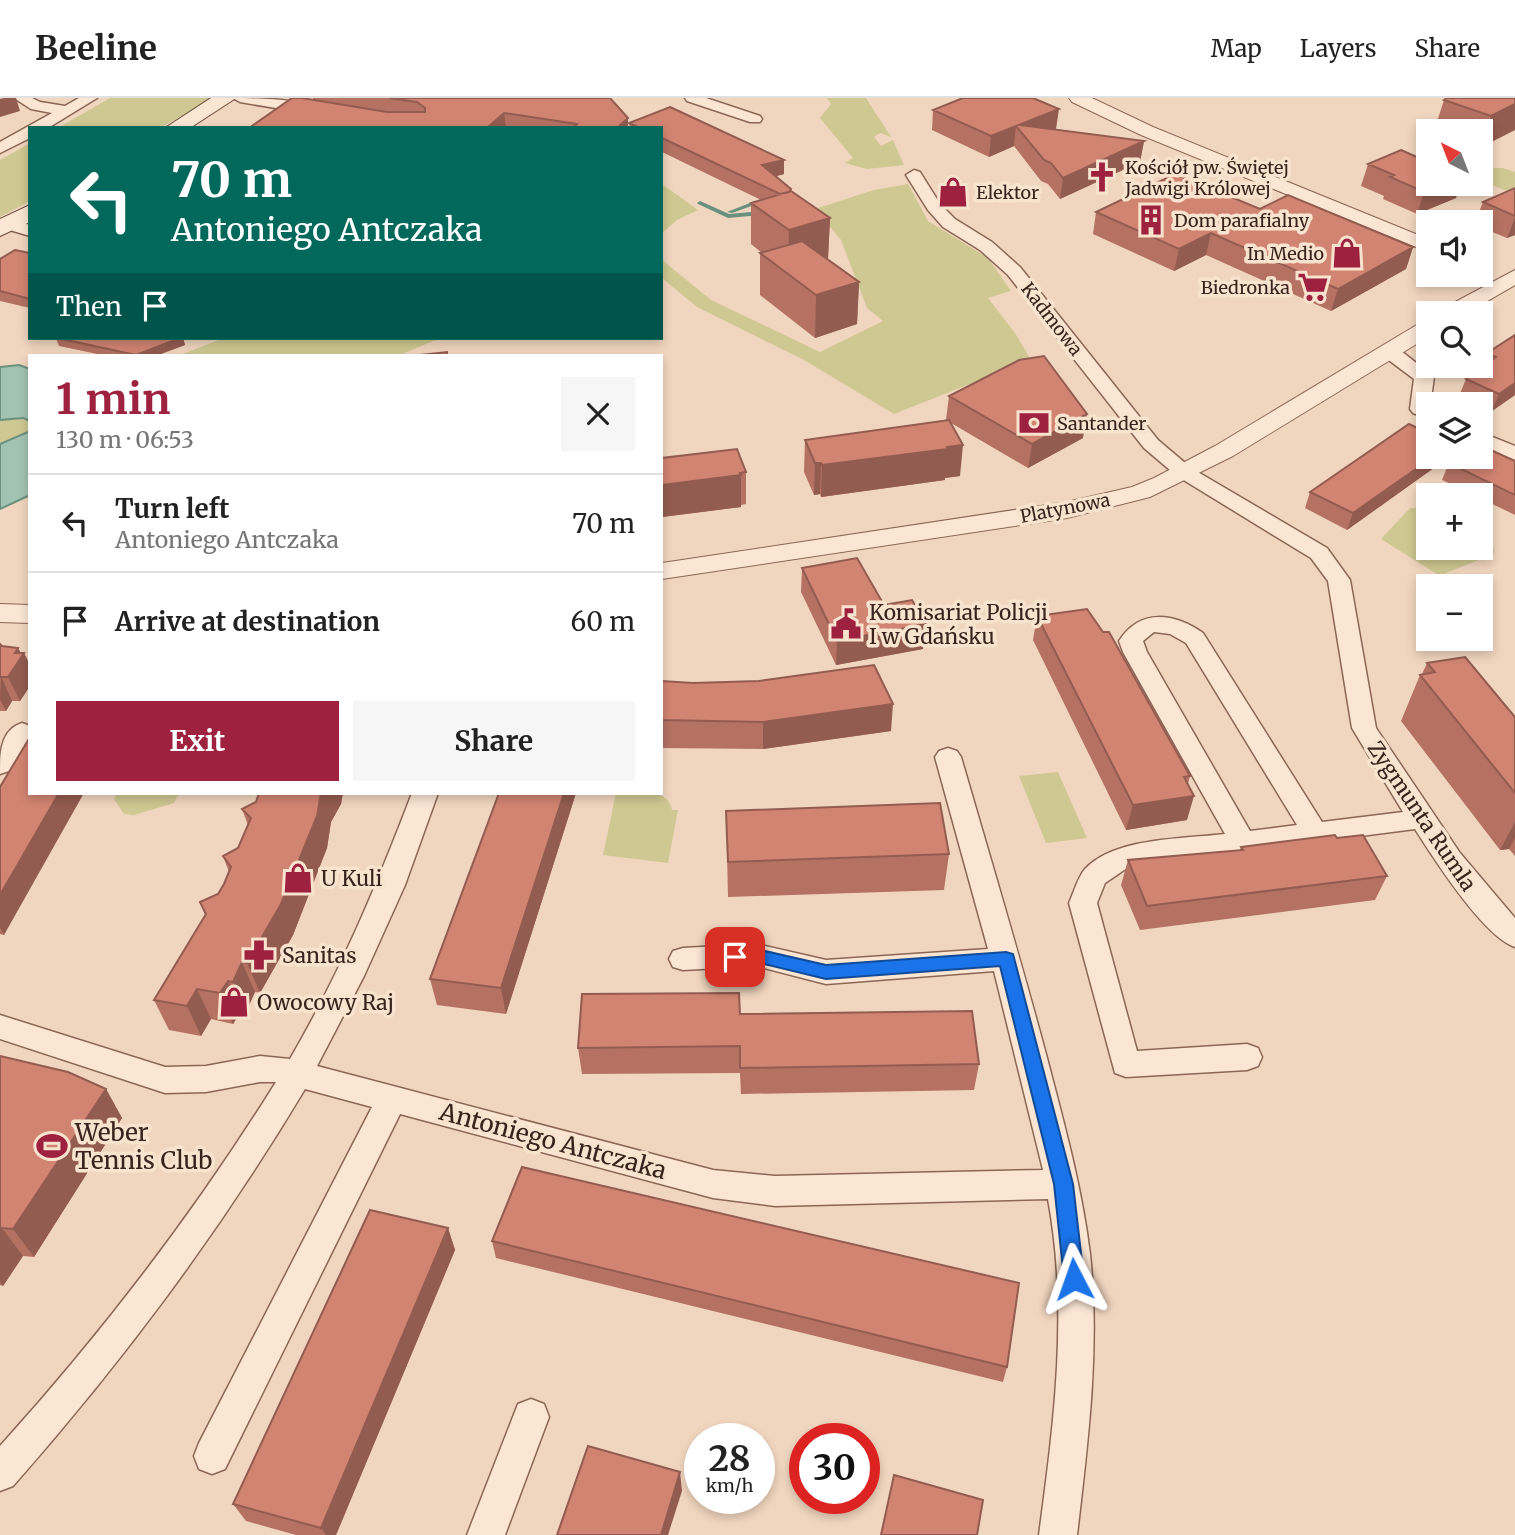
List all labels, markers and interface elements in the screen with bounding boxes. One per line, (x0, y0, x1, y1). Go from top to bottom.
text: Beeline (35, 28, 157, 69)
text: Map (1211, 33, 1262, 64)
text: Layers (1300, 33, 1376, 64)
text: Share (1414, 33, 1480, 64)
north arrow (1416, 119, 1493, 196)
map controls (1416, 119, 1493, 651)
text: 70 m (171, 149, 292, 210)
icon: left (56, 154, 147, 245)
place label: Kościół pw. Świętej Jadwigi Królowej (1124, 156, 1289, 200)
church icon: Kościół pw. Świętej Jadwigi Królowej (1085, 160, 1119, 194)
shop icon: Elektor (936, 175, 970, 209)
place label: Elektor (976, 181, 1039, 204)
building icon: Dom parafialny (1134, 203, 1168, 237)
place label: Dom parafialny (1174, 209, 1310, 232)
text: Antoniego Antczaka (171, 210, 482, 250)
button: sound (1416, 210, 1493, 287)
shop icon: In Medio (1330, 236, 1364, 270)
place label: In Medio (1247, 242, 1324, 265)
supermarket icon: Biedronka (1296, 270, 1330, 304)
place label: Biedronka (1201, 276, 1290, 299)
street label: Kadmowa (1016, 278, 1088, 360)
icon: arrive (136, 287, 174, 325)
text: Then (56, 290, 122, 323)
button: search (1416, 301, 1493, 378)
text: 1 min (56, 373, 170, 425)
button: close (561, 377, 635, 451)
button: layers (1416, 392, 1493, 469)
bank icon: Santander (1017, 406, 1051, 440)
place label: Santander (1057, 412, 1146, 435)
text: 130 m · 06:53 (56, 425, 194, 454)
button: + (1416, 483, 1493, 560)
street label: Platynowa (1018, 488, 1112, 528)
text: Turn left (115, 492, 229, 525)
icon: left (56, 504, 94, 542)
text: 70 m (572, 507, 635, 540)
text: Antoniego Antczaka (115, 525, 339, 554)
button: − (1416, 574, 1493, 651)
place label: Komisariat Policji I w Gdańsku (869, 599, 1048, 650)
icon: arrive (56, 602, 94, 640)
text: Arrive at destination (115, 605, 380, 638)
text: 60 m (571, 605, 635, 638)
public building icon: Komisariat Policji I w Gdańsku (829, 607, 863, 641)
button: Exit (56, 701, 339, 781)
button: Share (353, 701, 635, 781)
street label: Zygmunta Rumla (1362, 736, 1482, 896)
shop icon: U Kuli (281, 861, 315, 895)
place label: U Kuli (321, 865, 383, 892)
pin (705, 927, 765, 987)
pharmacy icon: Sanitas (242, 938, 276, 972)
icon: arrive (716, 938, 754, 976)
place label: Sanitas (282, 942, 356, 969)
shop icon: Owocowy Raj (217, 985, 251, 1019)
place label: Owocowy Raj (257, 989, 394, 1016)
street label: Antoniego Antczaka (435, 1096, 670, 1186)
place label: Weber Tennis Club (74, 1117, 212, 1176)
sports icon: Weber Tennis Club (35, 1129, 69, 1163)
position arrow (1037, 1242, 1111, 1316)
speed limit sign: 30 (789, 1423, 880, 1514)
text: 28 (708, 1437, 751, 1481)
text: km/h (706, 1474, 753, 1497)

